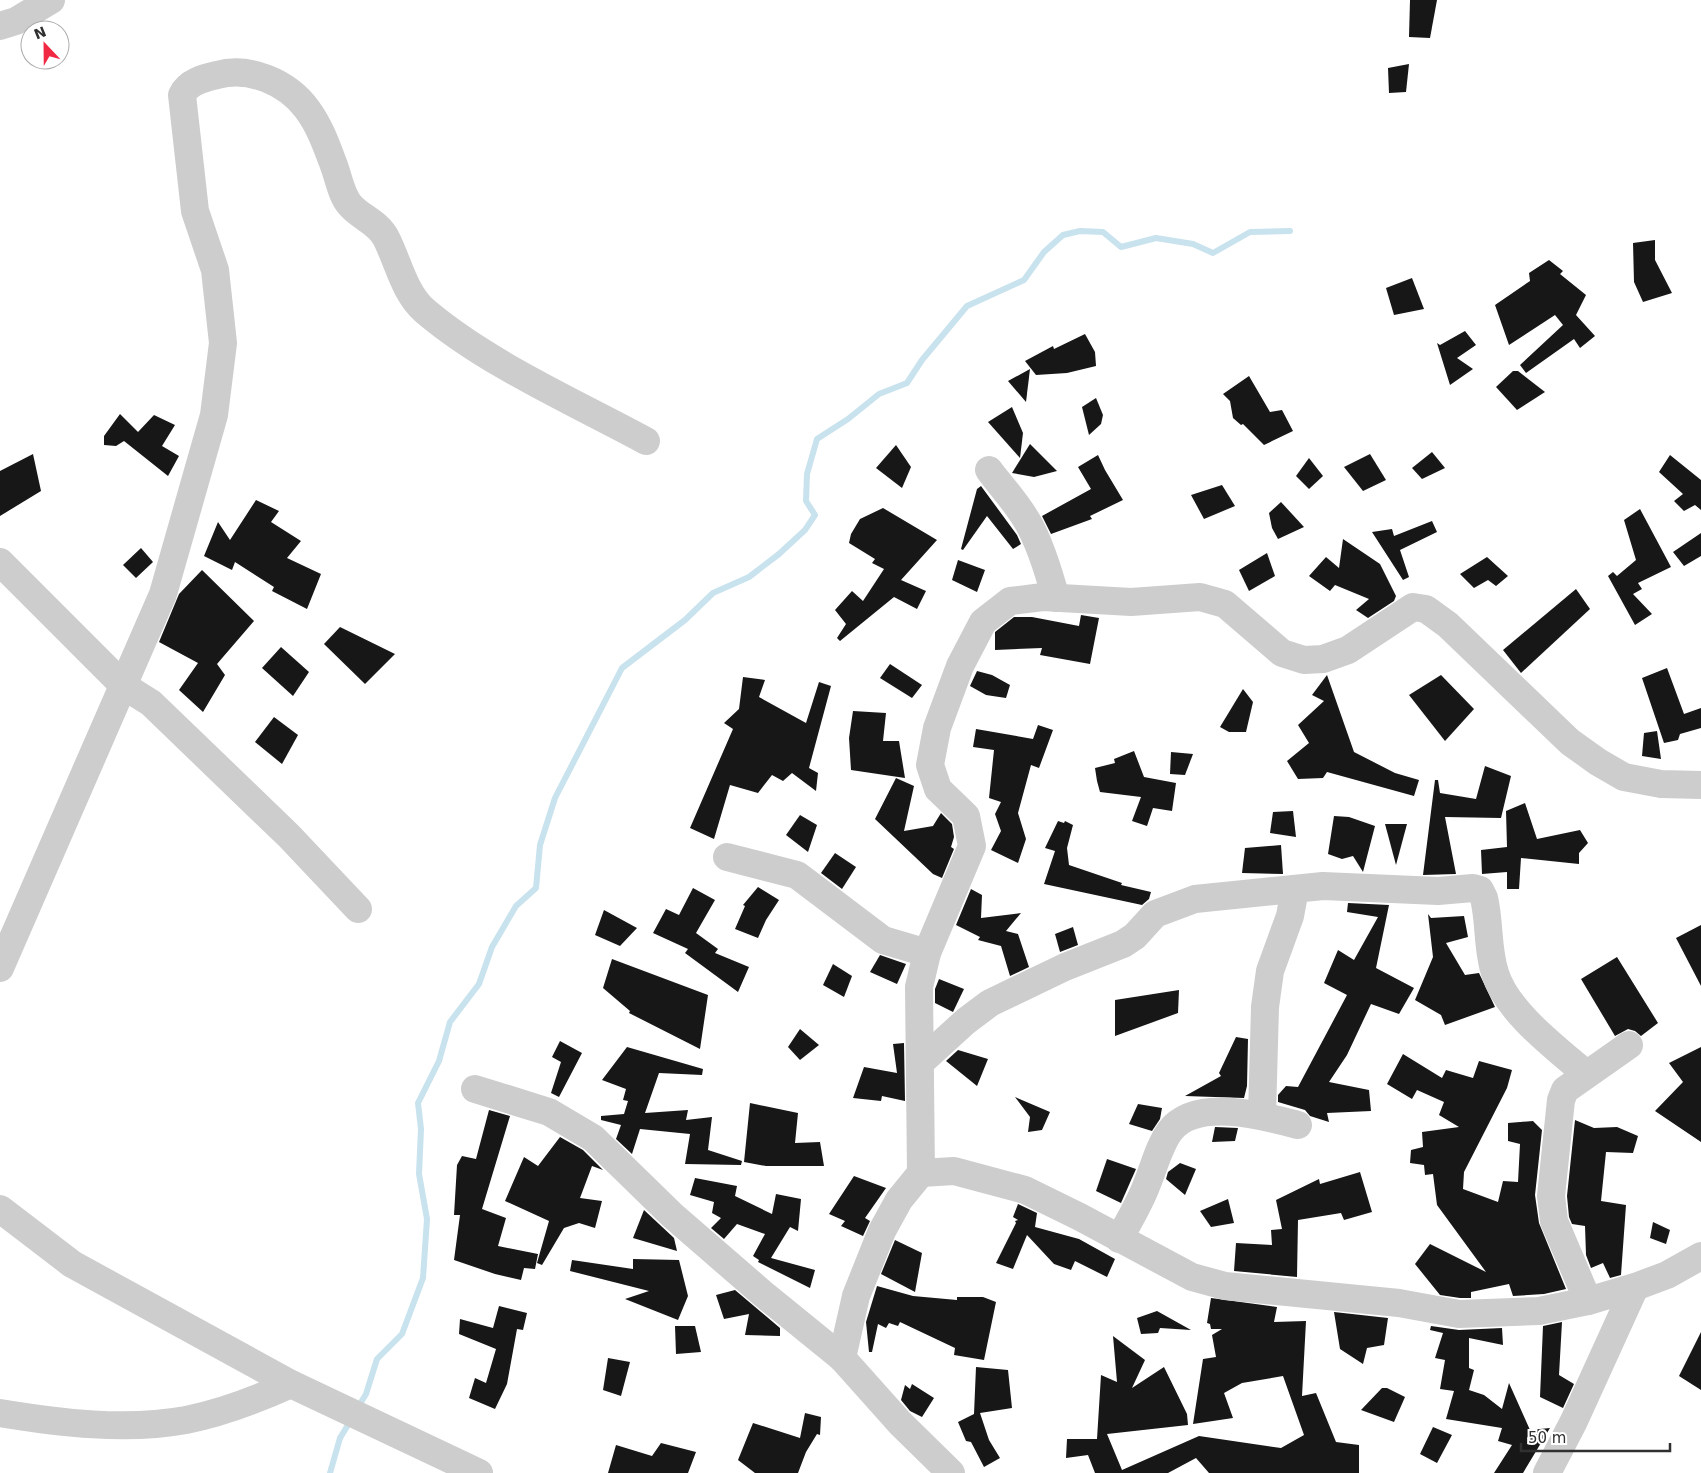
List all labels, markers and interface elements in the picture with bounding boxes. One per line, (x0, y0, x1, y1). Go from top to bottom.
north arrow (20, 20, 70, 70)
text: N (32, 23, 49, 43)
scale bar (1521, 1420, 1670, 1452)
text: 50 m (1528, 1429, 1566, 1447)

